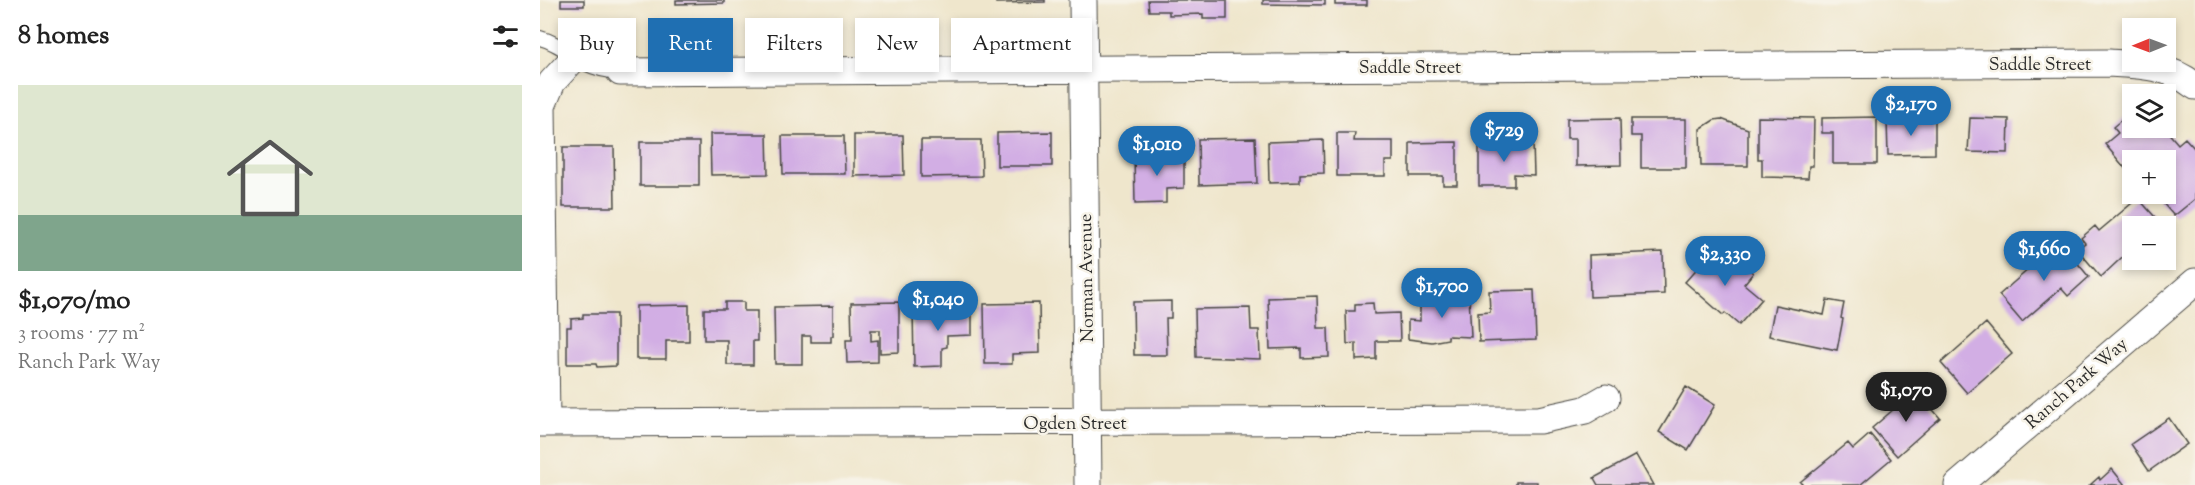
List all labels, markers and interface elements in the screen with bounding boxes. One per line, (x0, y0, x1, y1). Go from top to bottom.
text: 8 homes (18, 18, 109, 55)
chip: Buy (558, 18, 636, 72)
chip: Rent (648, 18, 733, 72)
chip: Filters (745, 18, 843, 72)
chip: New (855, 18, 939, 72)
chip: Apartment (951, 18, 1092, 72)
north arrow (2122, 18, 2176, 72)
map controls (2122, 18, 2176, 270)
icon: filters (489, 20, 522, 53)
street label: Saddle Street (1989, 53, 2091, 79)
street label: Saddle Street (1359, 56, 1461, 82)
button: layers (2122, 84, 2176, 138)
pin: $2,170 (1862, 86, 1960, 137)
text: $2,170 (1885, 91, 1937, 120)
pin: $729 (1468, 112, 1540, 163)
text: $729 (1484, 117, 1524, 146)
icon: home (216, 124, 324, 232)
pin: $1,010 (1108, 126, 1206, 177)
text: $1,010 (1132, 131, 1182, 160)
button: + (2122, 150, 2176, 204)
street label: Norman Avenue (1074, 213, 1102, 342)
button: − (2122, 216, 2176, 270)
pin: $1,660 (1995, 231, 2093, 282)
pin: $2,330 (1676, 236, 1774, 287)
text: $1,660 (2018, 236, 2070, 265)
text: $2,330 (1699, 241, 1751, 270)
pin: $1,700 (1393, 268, 1491, 319)
text: $1,700 (1415, 273, 1469, 302)
pin: $1,040 (889, 281, 987, 332)
text: $1,070/mo (18, 283, 130, 320)
text: $1,040 (912, 286, 964, 315)
text: 3 rooms · 77 m² (18, 320, 145, 349)
street label: Ranch Park Way (2020, 333, 2134, 436)
text: Ranch Park Way (18, 349, 161, 378)
pin: $1,070 (1857, 372, 1955, 423)
text: $1,070 (1880, 377, 1932, 406)
street label: Ogden Street (1023, 412, 1127, 438)

